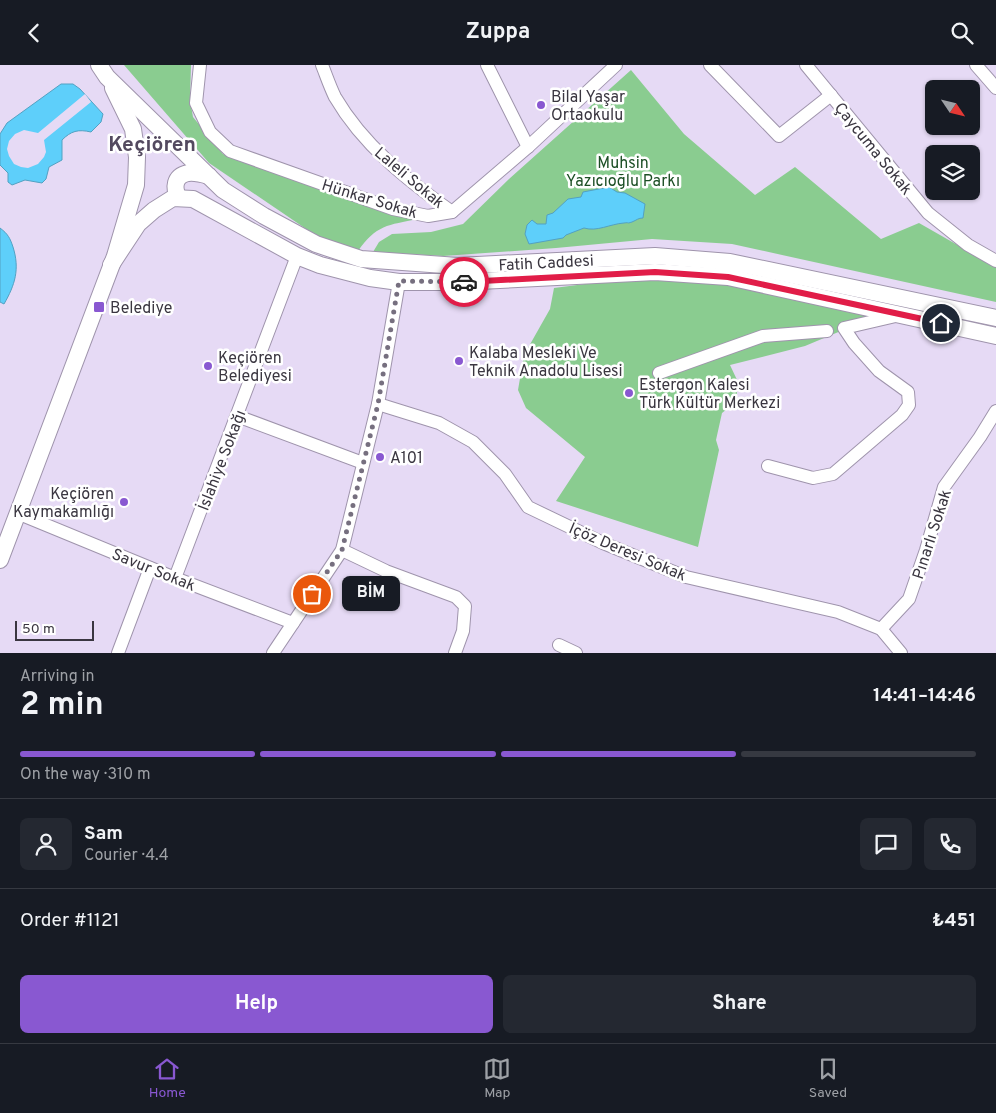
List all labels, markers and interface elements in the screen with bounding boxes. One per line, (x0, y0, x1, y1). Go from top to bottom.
icon: back (20, 19, 48, 47)
text: Zuppa (466, 19, 530, 46)
icon: search (948, 19, 976, 47)
north arrow (925, 80, 980, 135)
map controls (925, 80, 980, 200)
place label: Bilal Yaşar Ortaokulu (551, 88, 625, 126)
marker: Bilal Yaşar Ortaokulu (535, 99, 547, 111)
street label: Çaycuma Sokak (829, 99, 916, 200)
district label: Keçiören (108, 132, 196, 159)
street label: Laleli Sokak (370, 143, 448, 214)
button: layers (925, 145, 980, 200)
park label: Muhsin Yazıcıoğlu Parkı (566, 154, 680, 192)
street label: Hünkar Sokak (319, 176, 420, 224)
street label: Fatih Caddesi (498, 252, 594, 276)
courier (439, 257, 489, 307)
icon: car (450, 268, 478, 296)
place label: Belediye (110, 299, 172, 319)
marker: Belediye (92, 300, 106, 314)
pin (920, 302, 962, 344)
icon: home (927, 309, 955, 337)
place label: Kalaba Mesleki Ve Teknik Anadolu Lisesi (469, 344, 623, 382)
place label: Keçiören Belediyesi (218, 349, 292, 387)
marker: Kalaba Mesleki Ve Teknik Anadolu Lisesi (453, 355, 465, 367)
marker: Keçiören Belediyesi (202, 360, 214, 372)
place label: Estergon Kalesi Türk Kültür Merkezi (639, 376, 780, 414)
marker: Estergon Kalesi Türk Kültür Merkezi (623, 387, 635, 399)
street label: İslahiye Sokağı (194, 407, 251, 514)
place label: A101 (390, 449, 423, 469)
marker: A101 (374, 451, 386, 463)
place label: Keçiören Kaymakamlığı (13, 485, 114, 523)
street label: Pınarlı Sokak (909, 487, 957, 582)
marker: Keçiören Kaymakamlığı (118, 496, 130, 508)
street label: İçöz Deresi Sokak (565, 518, 689, 587)
street label: Savur Sokak (108, 545, 198, 597)
pin (291, 573, 333, 615)
callout: BİM (342, 577, 400, 611)
icon: bag (298, 580, 326, 608)
text: BİM (357, 583, 385, 603)
scale bar (15, 618, 94, 641)
text: 50 m (22, 621, 55, 638)
text: Arriving in (20, 667, 95, 687)
text: 14:41–14:46 (873, 684, 976, 708)
text: 2 min (20, 686, 104, 726)
text: On the way · 310 m (20, 765, 151, 785)
button: person (20, 818, 72, 870)
button: chat (860, 818, 912, 870)
button: phone (924, 818, 976, 870)
text: Sam (84, 822, 123, 846)
text: Courier · 4.4 (84, 846, 169, 866)
text: Order #1121 (20, 909, 120, 933)
text: ₺451 (932, 909, 976, 933)
button: Help (20, 975, 493, 1033)
button: Share (503, 975, 976, 1033)
tab: Home (149, 1055, 186, 1102)
tab: Map (483, 1055, 511, 1102)
tab: Saved (809, 1055, 847, 1102)

